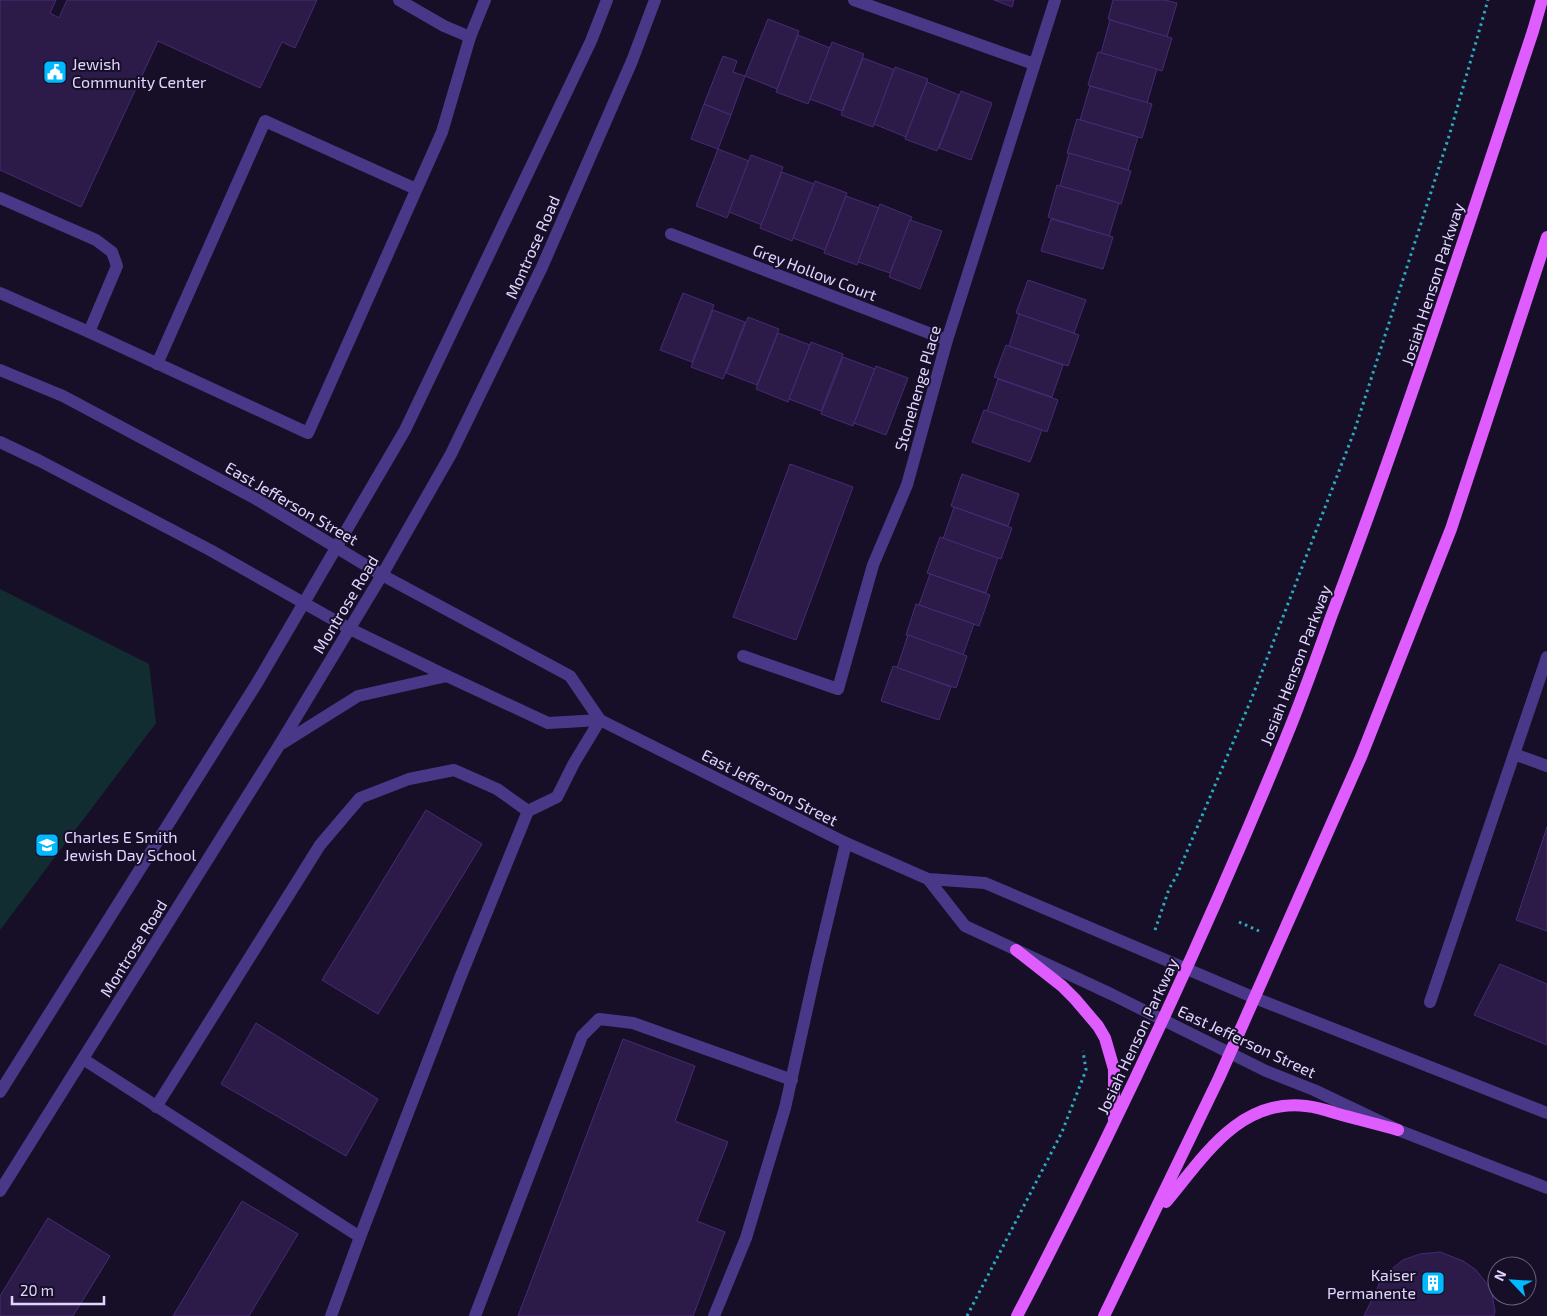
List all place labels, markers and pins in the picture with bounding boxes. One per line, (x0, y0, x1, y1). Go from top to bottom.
place label: Jewish Community Center (72, 54, 207, 91)
public building icon: Jewish Community Center (42, 59, 68, 85)
place label: Charles E Smith Jewish Day School (64, 827, 197, 864)
school or university icon: Charles E Smith Jewish Day School (34, 832, 60, 858)
place label: Kaiser Permanente (1327, 1265, 1417, 1302)
building icon: Kaiser Permanente (1420, 1270, 1446, 1296)

